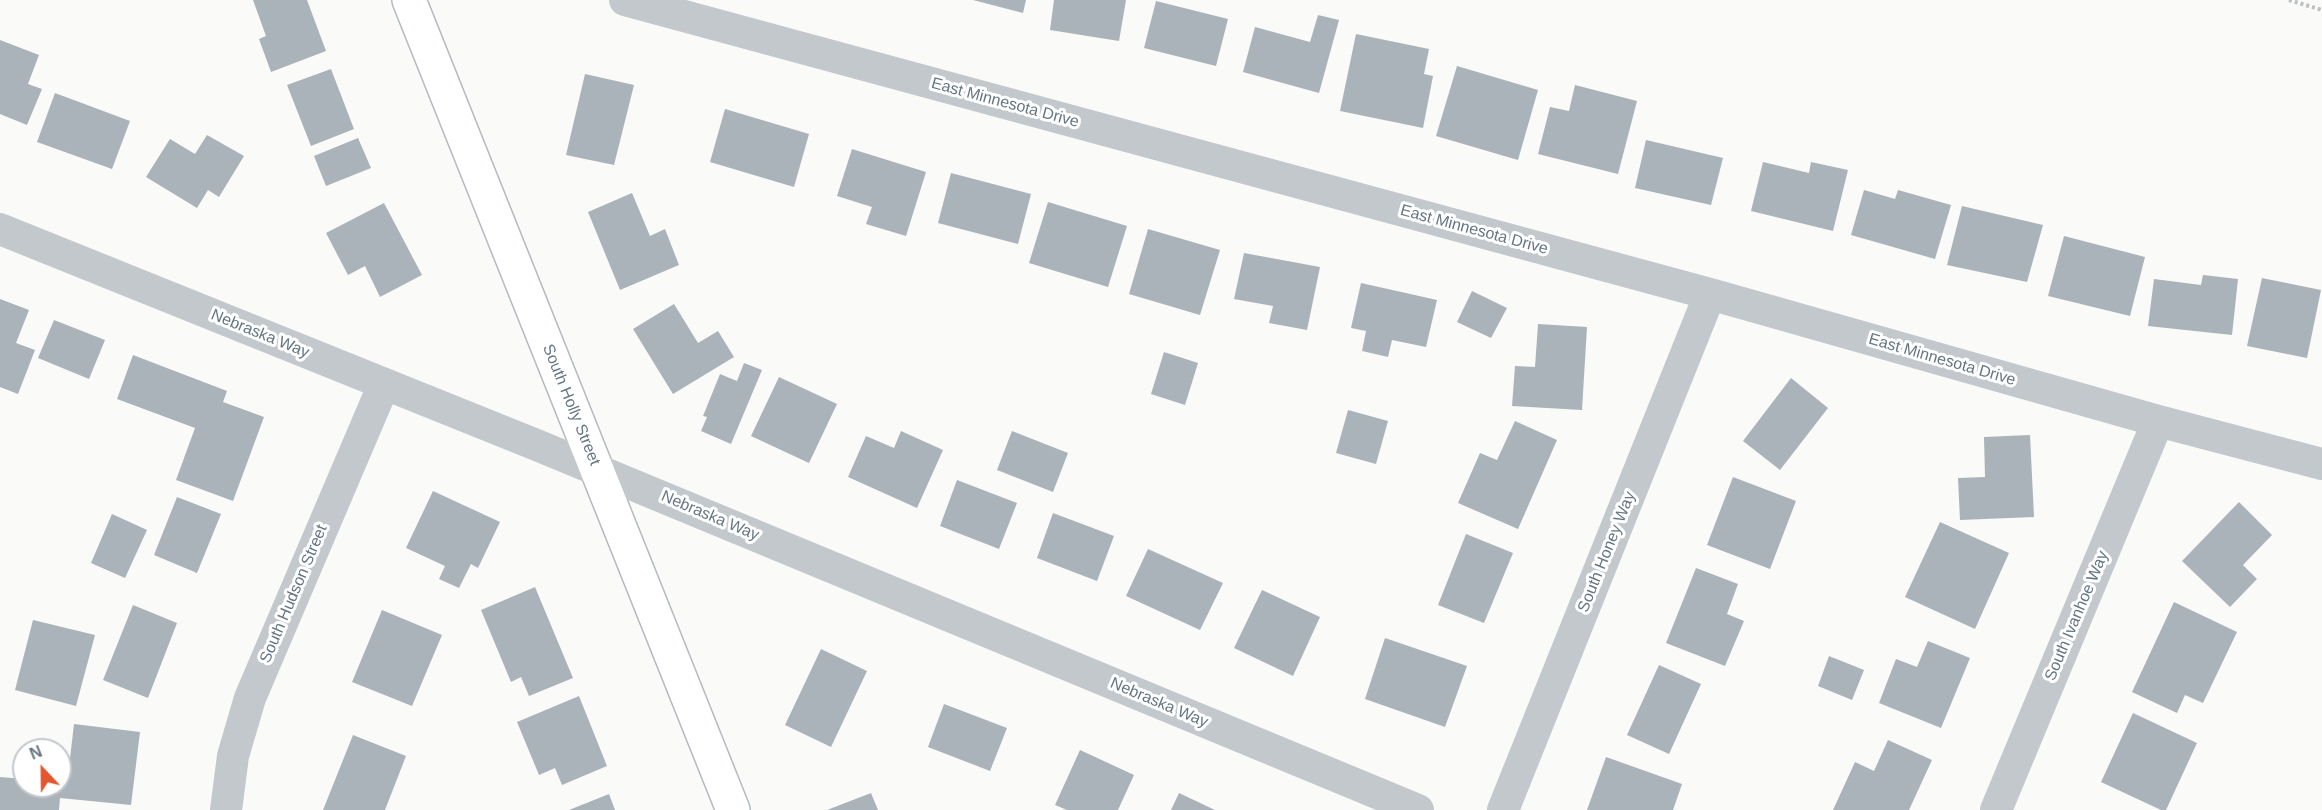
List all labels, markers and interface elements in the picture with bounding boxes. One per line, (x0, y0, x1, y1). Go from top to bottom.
street label: East Minnesota Drive (929, 74, 1081, 132)
street label: East Minnesota Drive (1398, 201, 1550, 259)
street label: Nebraska Way (208, 306, 312, 362)
street label: East Minnesota Drive (1866, 330, 2018, 390)
street label: South Holly Street (538, 342, 604, 468)
street label: Nebraska Way (658, 487, 762, 545)
street label: South Honey Way (1574, 489, 1640, 615)
street label: South Hudson Street (256, 522, 332, 666)
street label: South Ivanhoe Way (2041, 548, 2113, 684)
street label: Nebraska Way (1107, 674, 1211, 732)
north arrow (12, 738, 72, 798)
text: N (27, 743, 44, 763)

